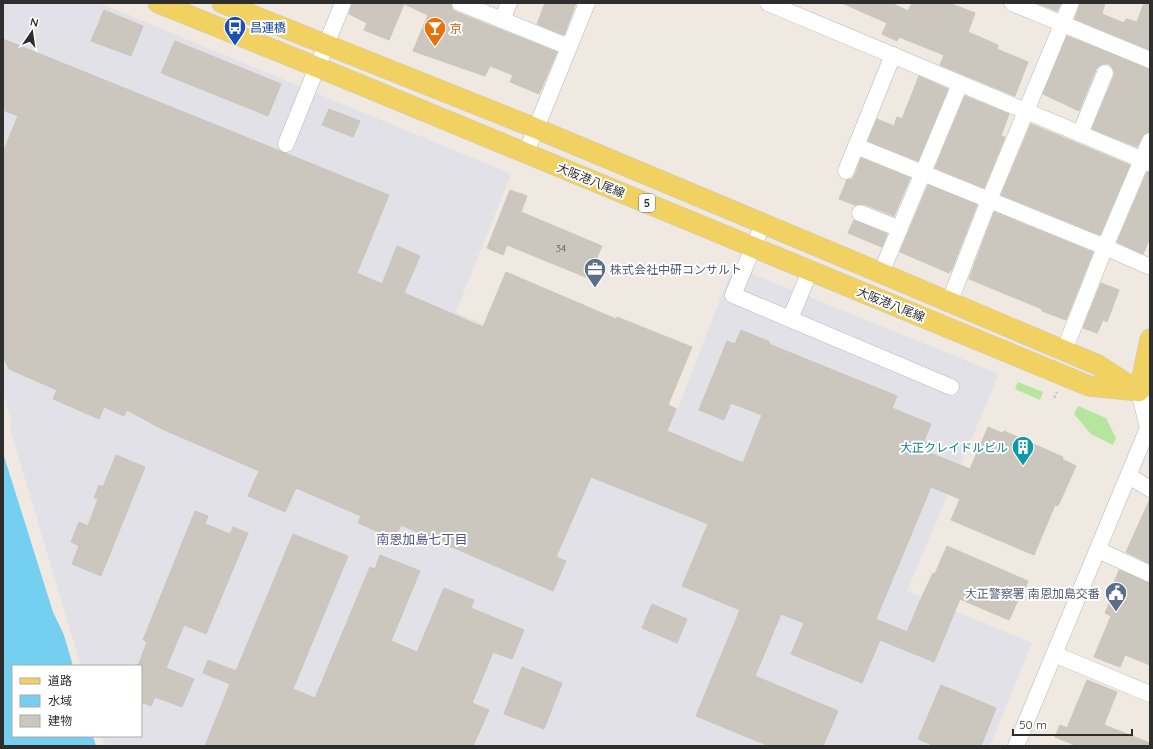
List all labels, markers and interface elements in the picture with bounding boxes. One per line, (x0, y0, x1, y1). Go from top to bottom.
north arrow (12, 12, 52, 52)
bus stop icon: 昌運橋 (222, 14, 248, 47)
text: N (29, 15, 40, 30)
bar icon: 京 (422, 15, 448, 48)
place label: 昌運橋 (250, 20, 286, 35)
place label: 京 (450, 21, 462, 36)
street label: 大阪港八尾線 (555, 160, 627, 200)
road number: 5 (639, 194, 655, 212)
house number: 34 (556, 242, 566, 255)
office icon: 株式会社中研コンサルト (582, 256, 608, 289)
place label: 株式会社中研コンサルト (610, 262, 742, 277)
street label: 大阪港八尾線 (855, 284, 927, 324)
building icon: 大正クレイドルビル (1010, 434, 1036, 467)
place label: 大正クレイドルビル (900, 440, 1008, 455)
district label: 南恩加島七丁目 (376, 531, 468, 547)
public building icon: 大正警察署 南恩加島交番 (1103, 580, 1129, 613)
place label: 大正警察署 南恩加島交番 (965, 586, 1100, 601)
legend (12, 665, 142, 737)
text: 道路 (48, 673, 72, 688)
text: 水域 (48, 693, 72, 708)
scale bar (1013, 711, 1132, 737)
text: 建物 (48, 713, 72, 728)
text: 50 m (1019, 717, 1047, 732)

